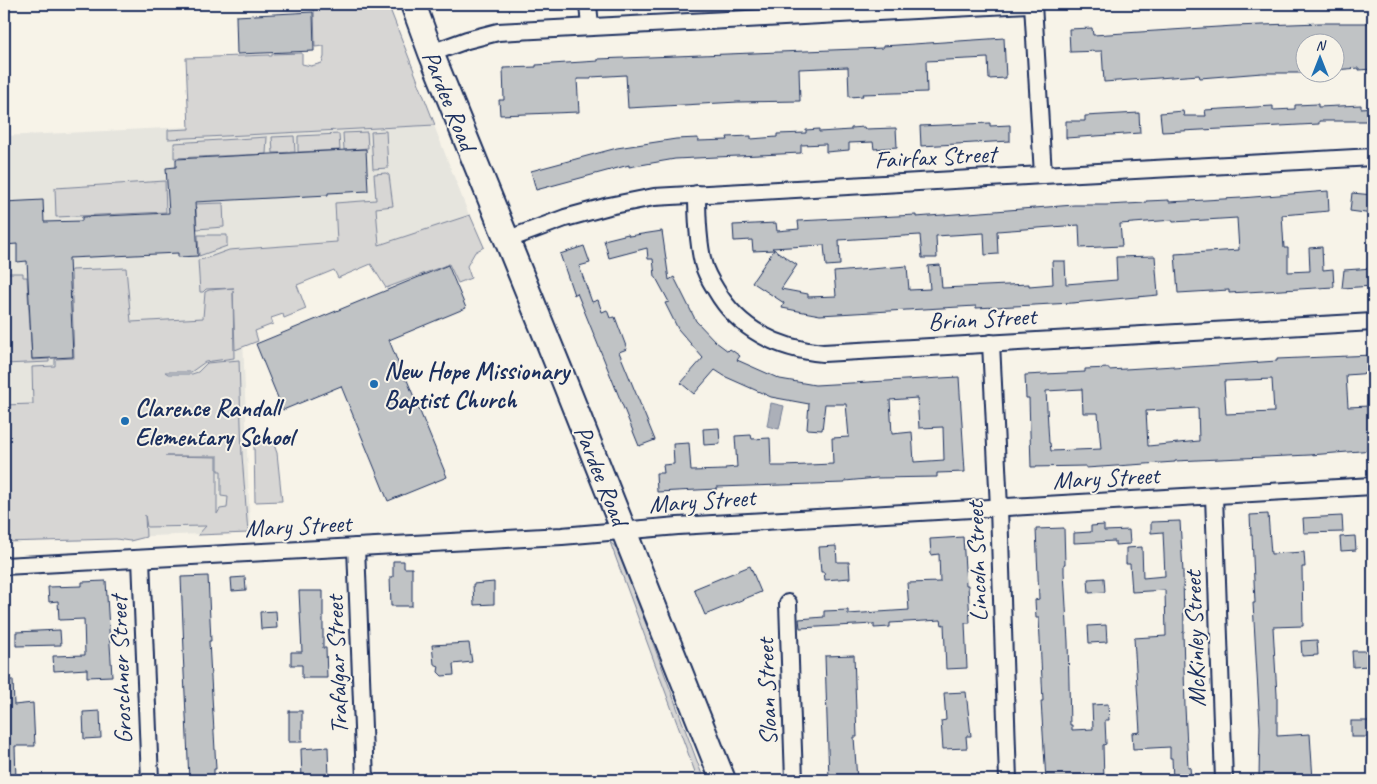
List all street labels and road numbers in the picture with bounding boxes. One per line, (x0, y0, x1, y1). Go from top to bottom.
street label: Pardee Road (415, 46, 485, 159)
street label: Fairfax Street (873, 138, 1000, 176)
street label: Brian Street (927, 300, 1040, 338)
street label: Pardee Road (567, 421, 637, 534)
street label: Mary Street (1052, 459, 1163, 497)
street label: Mary Street (648, 481, 759, 521)
street label: Lincoln Street (959, 499, 995, 622)
street label: Mary Street (244, 507, 355, 545)
street label: McKinley Street (1177, 568, 1213, 707)
street label: Groschner Street (102, 592, 140, 745)
street label: Trafalgar Street (318, 592, 355, 735)
street label: Sloan Street (749, 635, 785, 746)

